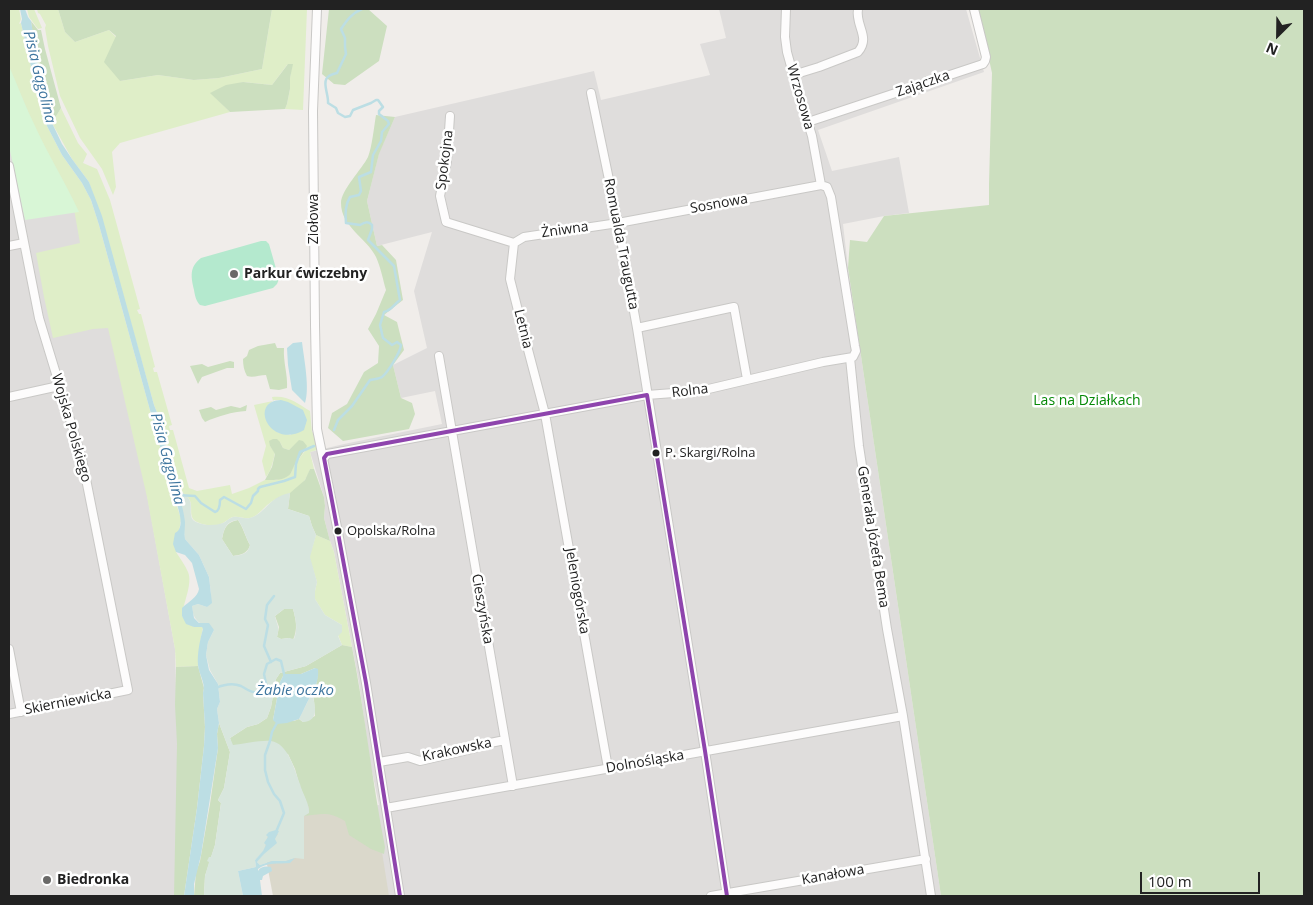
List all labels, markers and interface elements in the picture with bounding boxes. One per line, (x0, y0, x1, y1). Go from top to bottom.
north arrow (1253, 10, 1303, 60)
water label: Pisia Gągolina (19, 29, 59, 125)
text: N (1263, 38, 1281, 60)
street label: Wrzosowa (783, 62, 817, 132)
street label: Zajączka (894, 67, 952, 101)
street label: Spokojna (433, 129, 457, 191)
street label: Romualda Traugutta (600, 177, 642, 311)
street label: Sosnowa (689, 191, 749, 217)
street label: Ziołowa (306, 194, 322, 244)
street label: Żniwna (540, 218, 590, 242)
place label: Parkur ćwiczebny (244, 266, 367, 282)
marker: Parkur ćwiczebny (228, 268, 240, 280)
street label: Letnia (510, 308, 536, 350)
street label: Wojska Polskiego (47, 372, 95, 484)
street label: Rolna (671, 380, 709, 402)
park label: Las na Działkach (1033, 393, 1141, 409)
water label: Pisia Gągolina (146, 411, 188, 507)
place label: P. Skargi/Rolna (665, 445, 756, 461)
marker: P. Skargi/Rolna (651, 448, 661, 458)
street label: Generała Józefa Bema (853, 465, 893, 609)
place label: Opolska/Rolna (347, 523, 436, 539)
marker: Opolska/Rolna (333, 526, 343, 536)
street label: Jeleniogórska (561, 547, 593, 635)
street label: Cieszyńska (468, 573, 496, 645)
water label: Żabie oczko (256, 682, 334, 700)
street label: Skierniewicka (23, 685, 113, 719)
street label: Krakowska (421, 734, 493, 766)
street label: Dolnośląska (605, 747, 685, 777)
street label: Kanałowa (800, 861, 866, 889)
scale bar (1143, 862, 1263, 894)
text: 100 m (1148, 871, 1192, 891)
place label: Biedronka (57, 872, 129, 888)
marker: Biedronka (41, 874, 53, 886)

